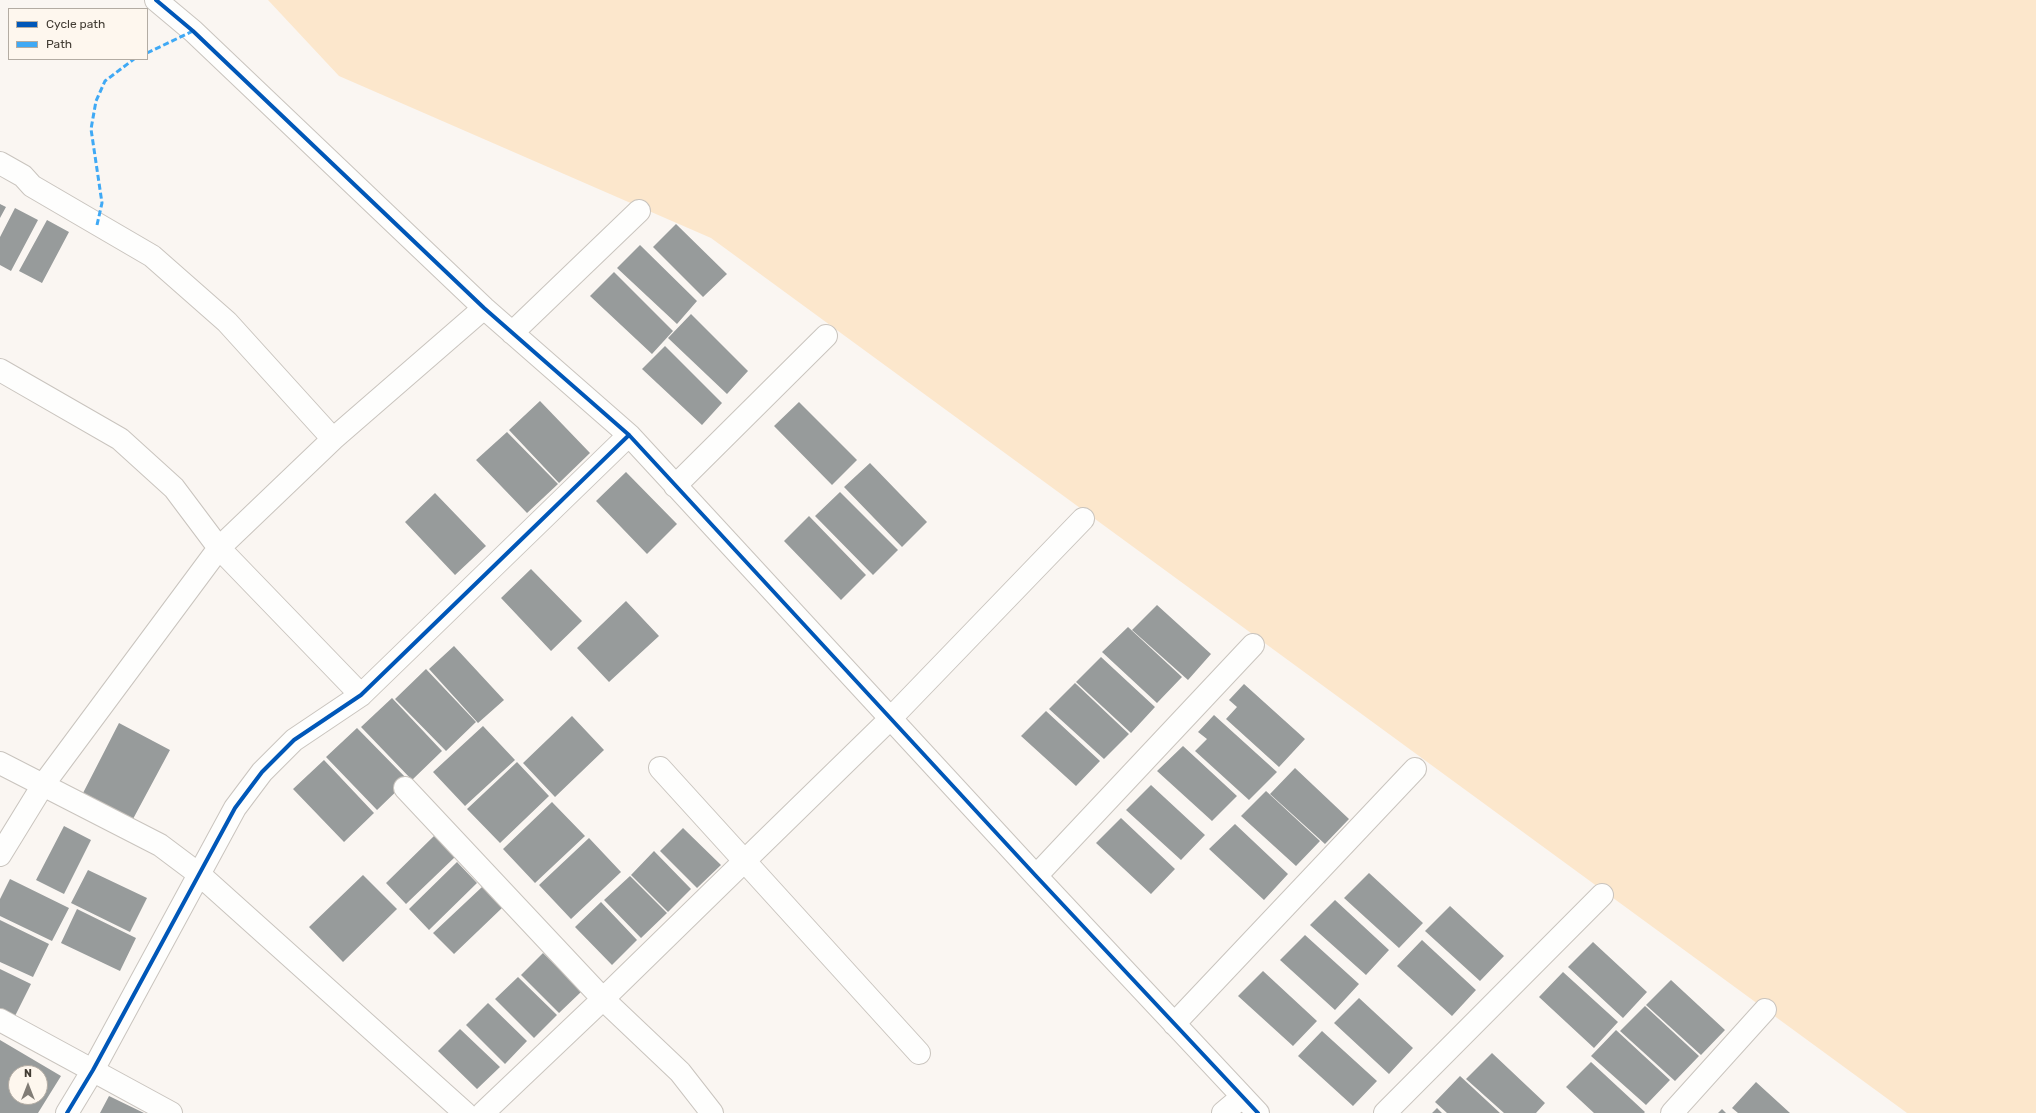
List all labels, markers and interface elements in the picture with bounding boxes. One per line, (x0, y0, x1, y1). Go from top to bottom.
legend (8, 8, 148, 60)
text: Cycle path (46, 17, 105, 31)
text: Path (46, 37, 72, 51)
north arrow (8, 1065, 48, 1105)
text: N (24, 1067, 32, 1080)

